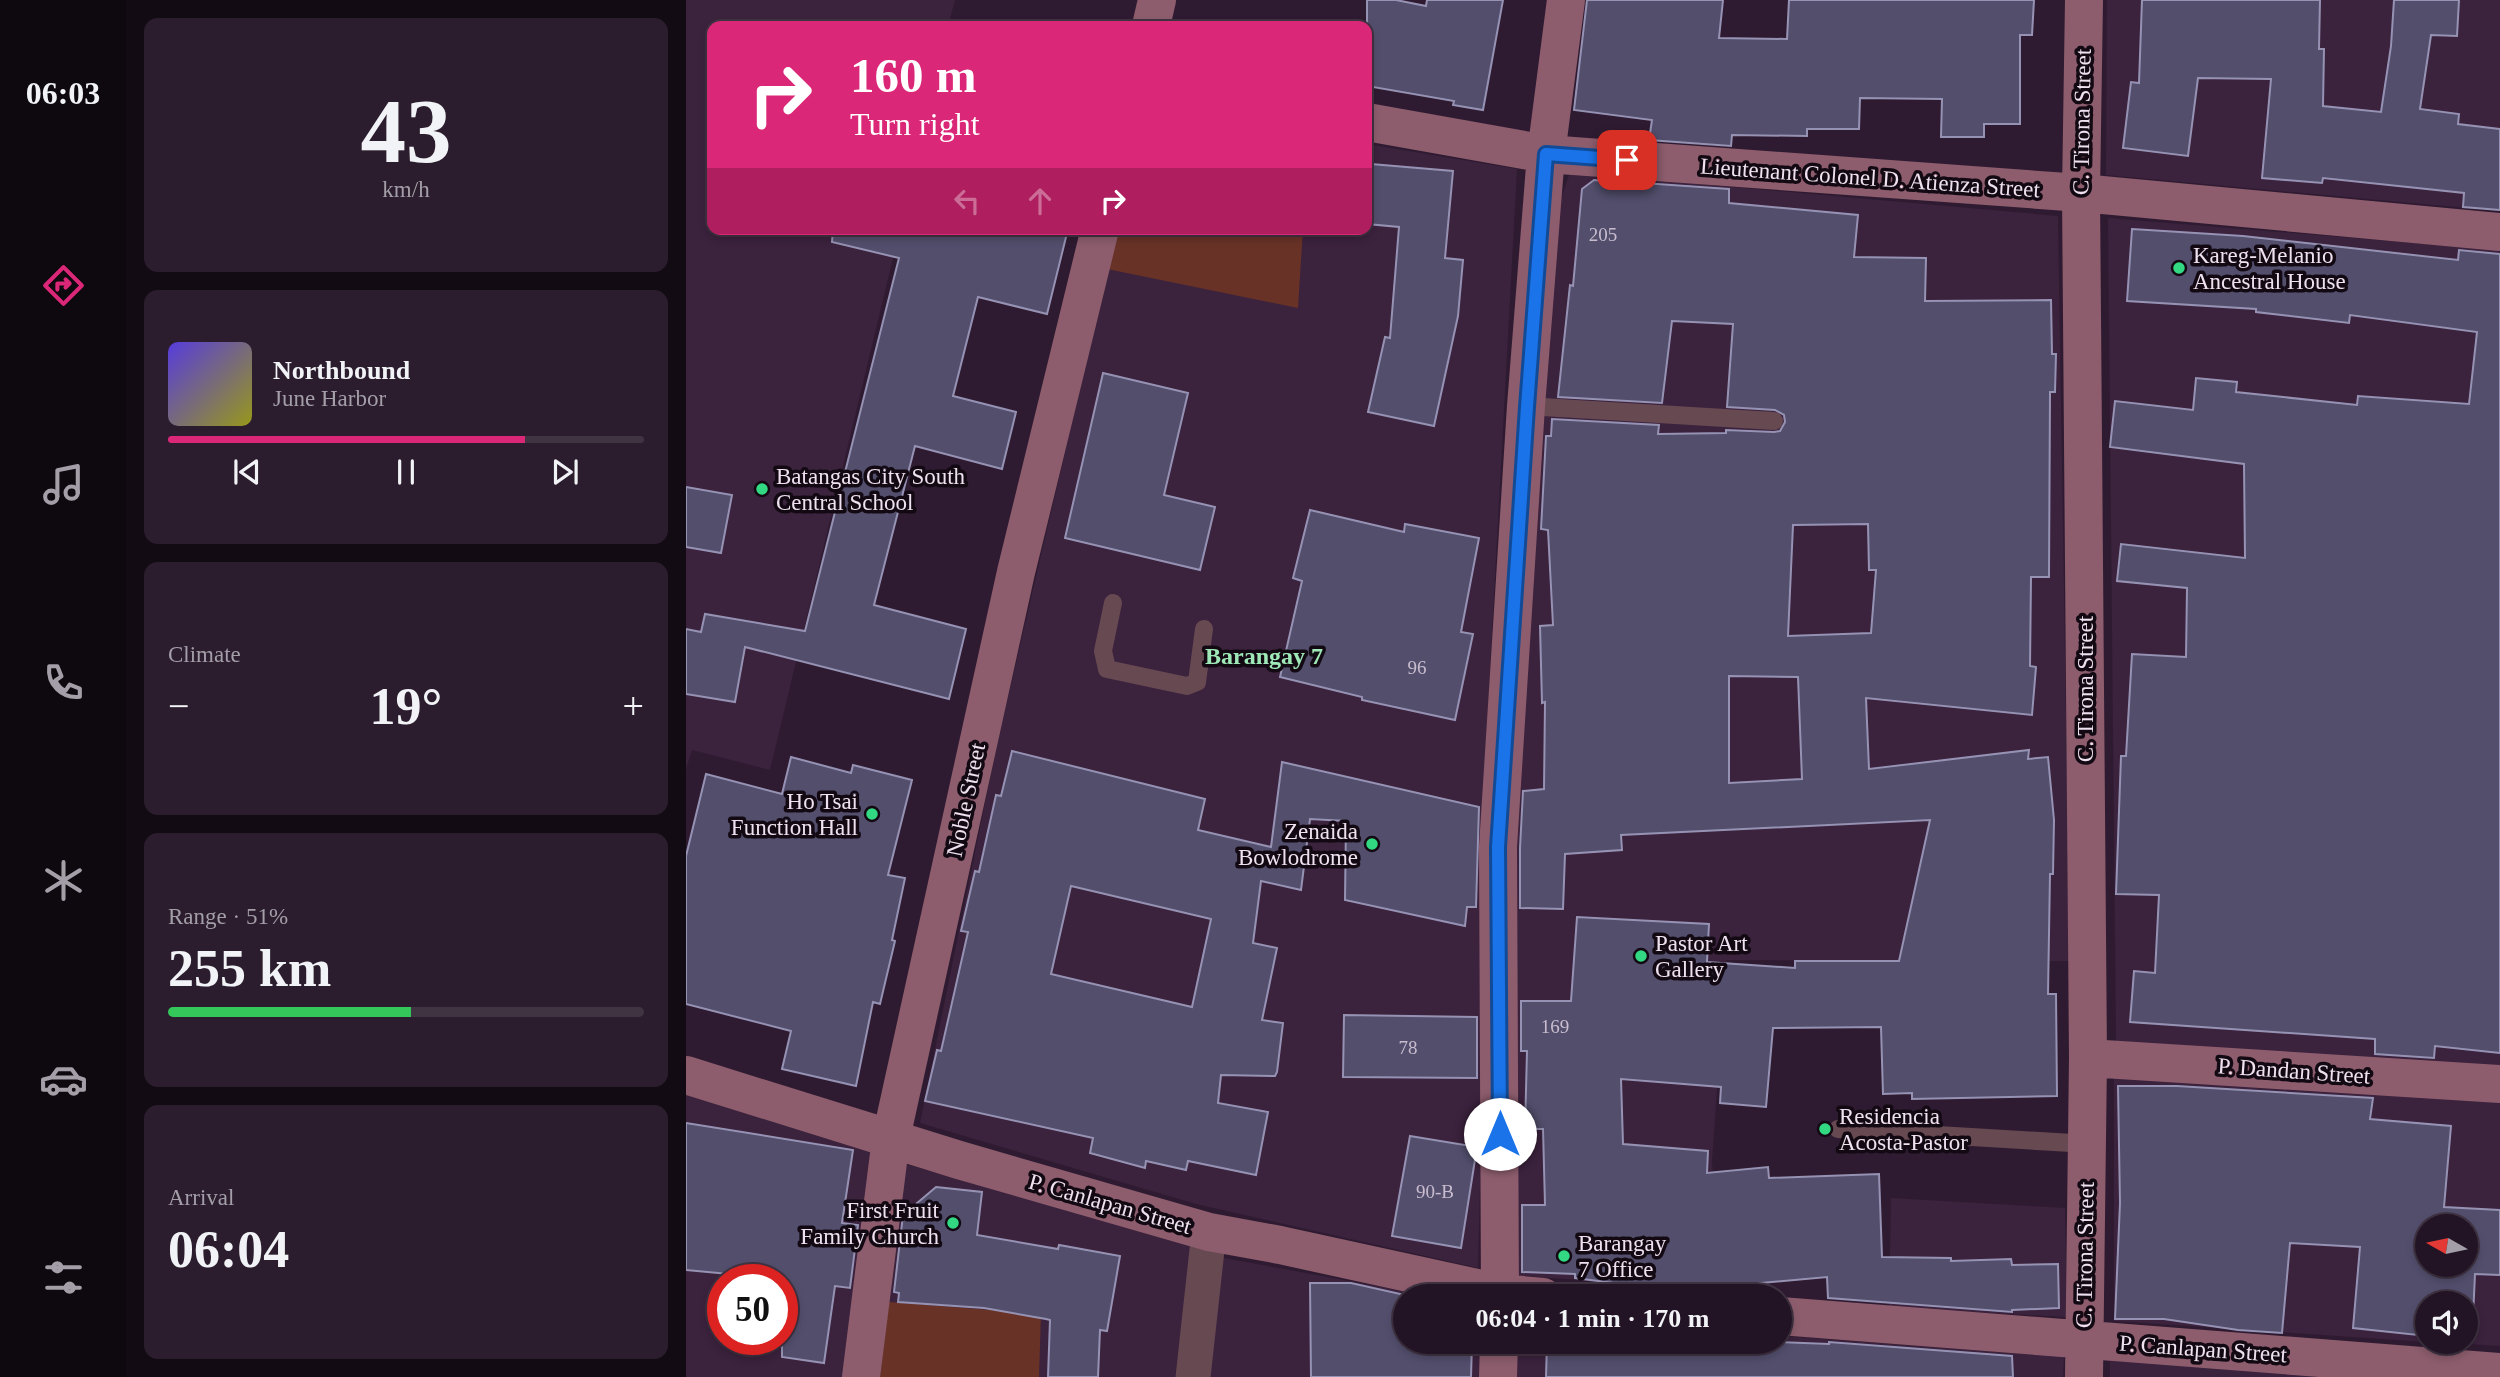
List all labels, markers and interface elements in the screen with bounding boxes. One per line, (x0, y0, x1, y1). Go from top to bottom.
text: 160 m (850, 48, 977, 103)
street label: C. Tirona Street (2068, 48, 2096, 195)
icon: right (735, 49, 826, 140)
text: 06:03 (26, 75, 100, 111)
text: 43 (361, 81, 452, 182)
text: Turn right (850, 106, 980, 142)
pin (1597, 130, 1657, 190)
icon: arrive (1608, 141, 1646, 179)
street label: Lieutenant Colonel D. Atienza Street (1699, 154, 2041, 202)
text: km/h (382, 177, 430, 202)
icon: left (948, 182, 986, 220)
icon: ahead (1021, 182, 1059, 220)
icon: right (1094, 182, 1132, 220)
house number: 205 (1589, 224, 1617, 245)
place label: Kareg-Melanio Ancestral House (2193, 243, 2346, 294)
marker: Kareg-Melanio Ancestral House (2171, 260, 2187, 276)
icon: directions (39, 261, 88, 310)
text: Northbound (273, 356, 410, 385)
text: June Harbor (273, 386, 386, 411)
icon: previous (228, 453, 266, 491)
icon: pause (387, 453, 425, 491)
icon: next (546, 453, 584, 491)
icon: music (39, 460, 88, 509)
place label: Batangas City South Central School (776, 464, 966, 515)
marker: Batangas City South Central School (754, 481, 770, 497)
street label: C. Tirona Street (2073, 615, 2098, 762)
text: Climate (168, 642, 241, 667)
district label: Barangay 7 (1205, 643, 1323, 669)
house number: 96 (1408, 657, 1427, 678)
icon: phone (39, 658, 88, 707)
text: 19° (370, 678, 442, 735)
text: − (168, 685, 189, 727)
text: + (623, 685, 644, 727)
street label: Noble Street (942, 740, 990, 859)
place label: Ho Tsai Function Hall (731, 789, 858, 840)
marker: Ho Tsai Function Hall (864, 806, 880, 822)
place label: Zenaida Bowlodrome (1238, 819, 1358, 870)
marker: Zenaida Bowlodrome (1364, 836, 1380, 852)
icon: climate (39, 856, 88, 905)
text: Range · 51% (168, 904, 288, 929)
place label: Pastor Art Gallery (1655, 931, 1748, 982)
text: 255 km (168, 940, 331, 997)
marker: Pastor Art Gallery (1633, 948, 1649, 964)
house number: 169 (1541, 1016, 1569, 1037)
house number: 78 (1399, 1037, 1418, 1058)
street label: P. Dandan Street (2217, 1053, 2372, 1089)
icon: car (39, 1055, 88, 1104)
position arrow (1463, 1097, 1537, 1171)
place label: Residencia Acosta-Pastor (1839, 1104, 1968, 1155)
marker: Residencia Acosta-Pastor (1817, 1121, 1833, 1137)
street label: P. Canlapan Street (1026, 1169, 1195, 1239)
house number: 90-B (1416, 1181, 1454, 1202)
street label: C. Tirona Street (2071, 1181, 2099, 1328)
text: Arrival (168, 1185, 234, 1210)
place label: First Fruit Family Church (800, 1198, 940, 1249)
north arrow (2415, 1214, 2478, 1278)
map controls (2415, 1214, 2478, 1354)
marker: First Fruit Family Church (945, 1215, 961, 1231)
text: 06:04 (168, 1221, 289, 1278)
place label: Barangay 7 Office (1578, 1231, 1667, 1282)
marker: Barangay 7 Office (1556, 1248, 1572, 1264)
icon: filters (39, 1253, 88, 1302)
speed limit sign: 50 (707, 1264, 798, 1355)
button: sound (2415, 1291, 2478, 1354)
text: 06:04 · 1 min · 170 m (1476, 1304, 1710, 1333)
street label: P. Canlapan Street (2118, 1331, 2288, 1367)

